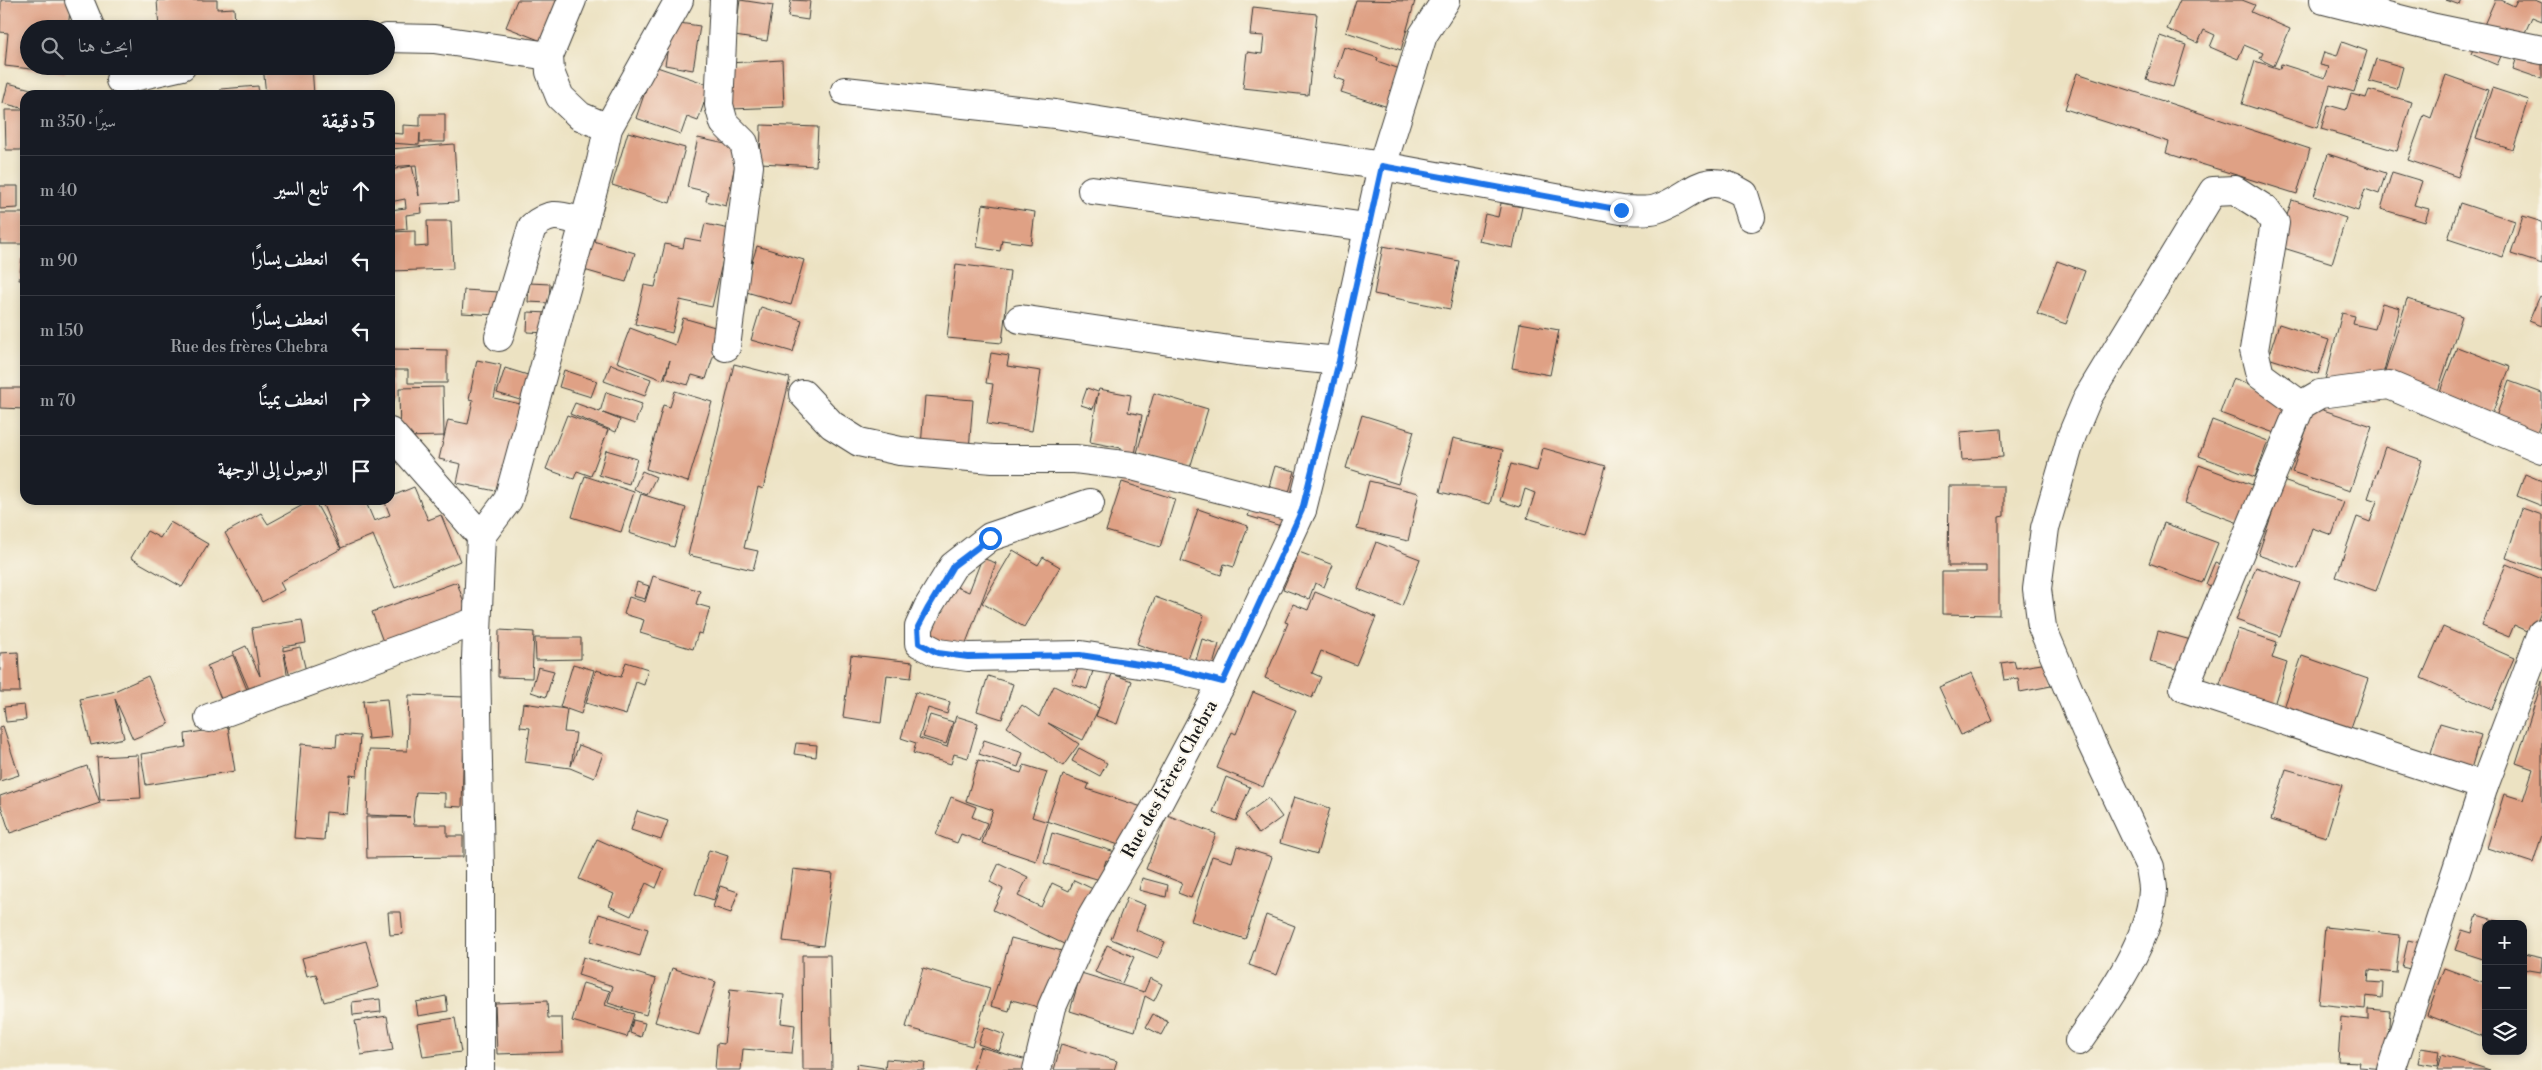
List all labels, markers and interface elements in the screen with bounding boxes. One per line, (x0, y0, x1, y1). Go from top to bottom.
search box (20, 20, 395, 75)
icon: search (38, 34, 66, 62)
text: ابحث هنا (78, 34, 133, 58)
text: 5 دقيقة (322, 109, 375, 135)
text: سيرًا · 350 m (40, 112, 116, 132)
text: تابع السير (275, 177, 328, 201)
icon: ahead (347, 177, 375, 205)
text: 40 m (40, 181, 77, 201)
route end (1610, 199, 1633, 222)
text: انعطف يسارًا (251, 247, 328, 271)
icon: left (347, 247, 375, 275)
text: 90 m (40, 251, 78, 271)
text: انعطف يسارًا (251, 307, 328, 331)
icon: left (347, 317, 375, 345)
text: 150 m (40, 321, 84, 341)
text: Rue des frères Chebra (170, 337, 328, 357)
text: انعطف يمينًا (259, 387, 328, 411)
icon: right (347, 387, 375, 415)
text: 70 m (40, 391, 76, 411)
text: الوصول إلى الوجهة (218, 457, 328, 481)
icon: arrive (347, 457, 375, 485)
route start (979, 527, 1002, 550)
street label: Rue des frères Chebra (1117, 695, 1223, 862)
map controls (2482, 920, 2527, 1055)
button: + (2482, 920, 2527, 965)
button: − (2482, 965, 2527, 1010)
button: layers (2482, 1010, 2527, 1055)

